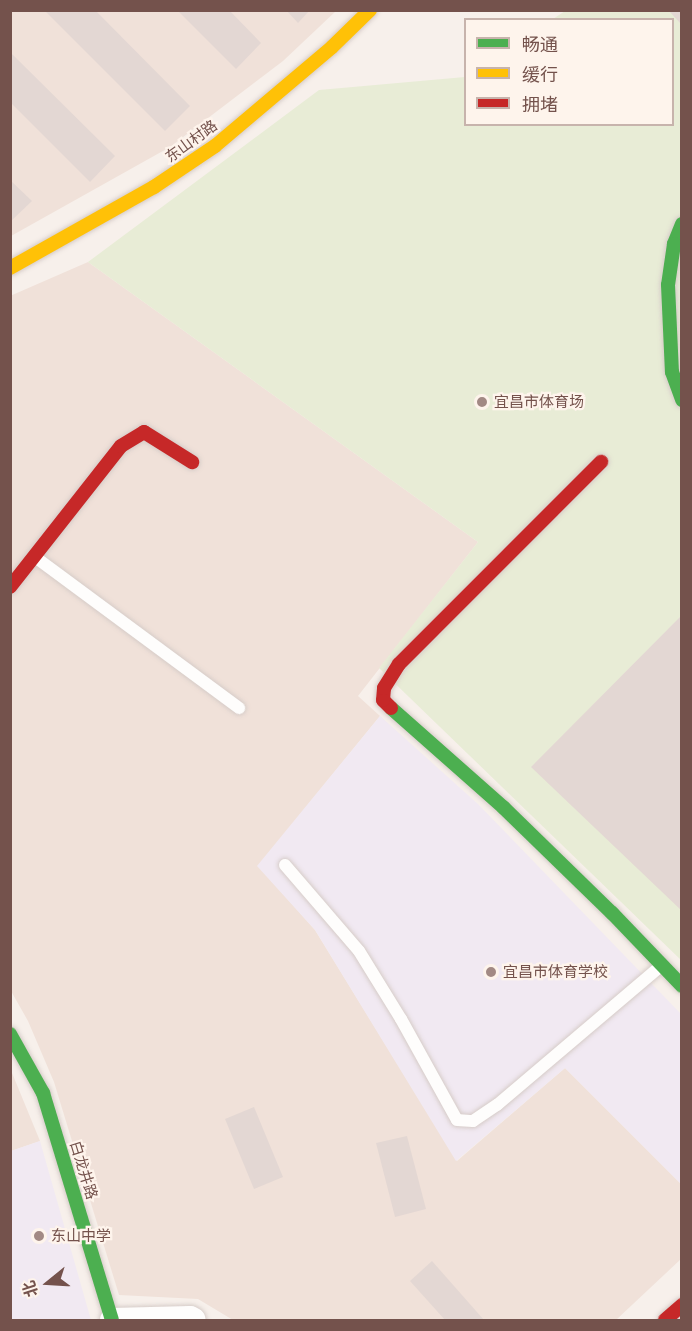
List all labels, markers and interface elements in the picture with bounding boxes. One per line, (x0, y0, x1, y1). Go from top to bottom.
legend (464, 18, 674, 126)
text: 畅通 (522, 34, 558, 56)
text: 缓行 (522, 64, 558, 86)
text: 拥堵 (522, 94, 558, 116)
street label: 东山村路 (161, 116, 221, 166)
place label: 宜昌市体育场 (494, 393, 584, 411)
marker: 宜昌市体育场 (475, 395, 489, 409)
place label: 宜昌市体育学校 (503, 963, 608, 981)
marker: 宜昌市体育学校 (484, 965, 498, 979)
street label: 白龙井路 (67, 1139, 101, 1201)
place label: 东山中学 (51, 1227, 111, 1245)
marker: 东山中学 (32, 1229, 46, 1243)
north arrow (18, 1253, 78, 1313)
text: 北 (19, 1278, 42, 1299)

